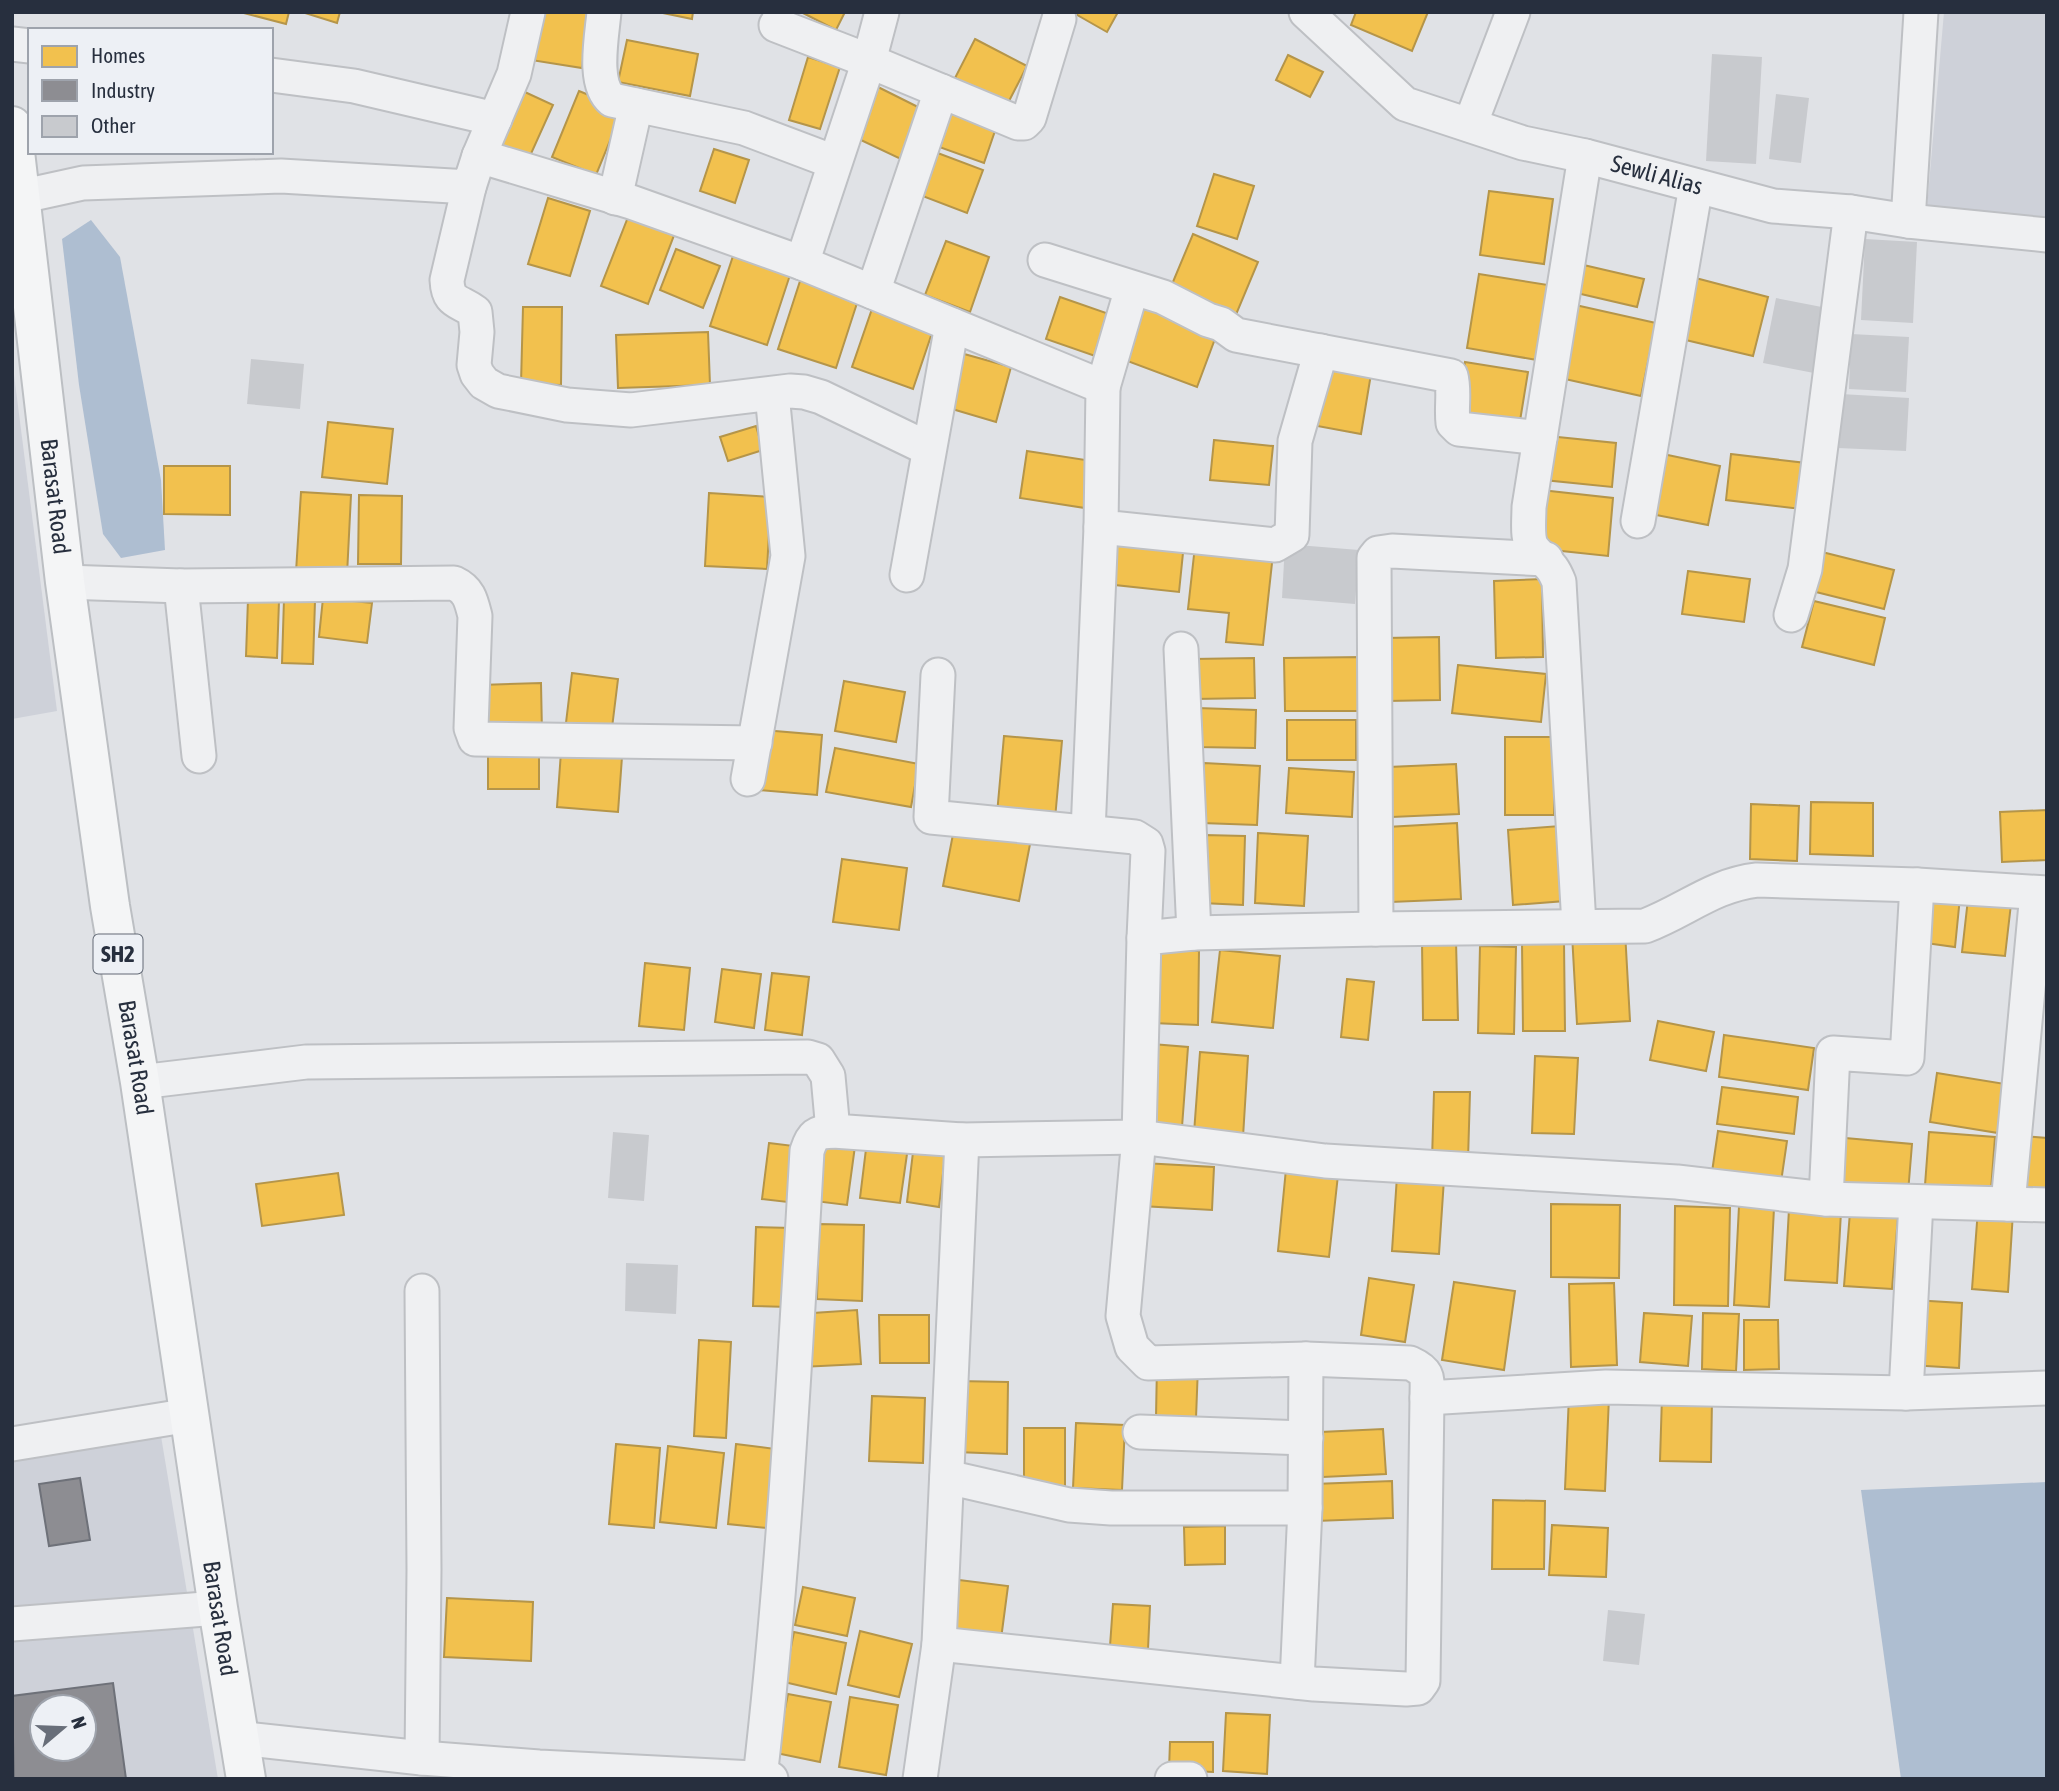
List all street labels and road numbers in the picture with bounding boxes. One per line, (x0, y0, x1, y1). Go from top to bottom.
street label: Sewli Alias (1608, 150, 1706, 200)
street label: Barasat Road (35, 437, 76, 556)
road number: SH2 (94, 934, 142, 973)
street label: Barasat Road (113, 998, 159, 1117)
street label: Barasat Road (198, 1559, 243, 1678)

